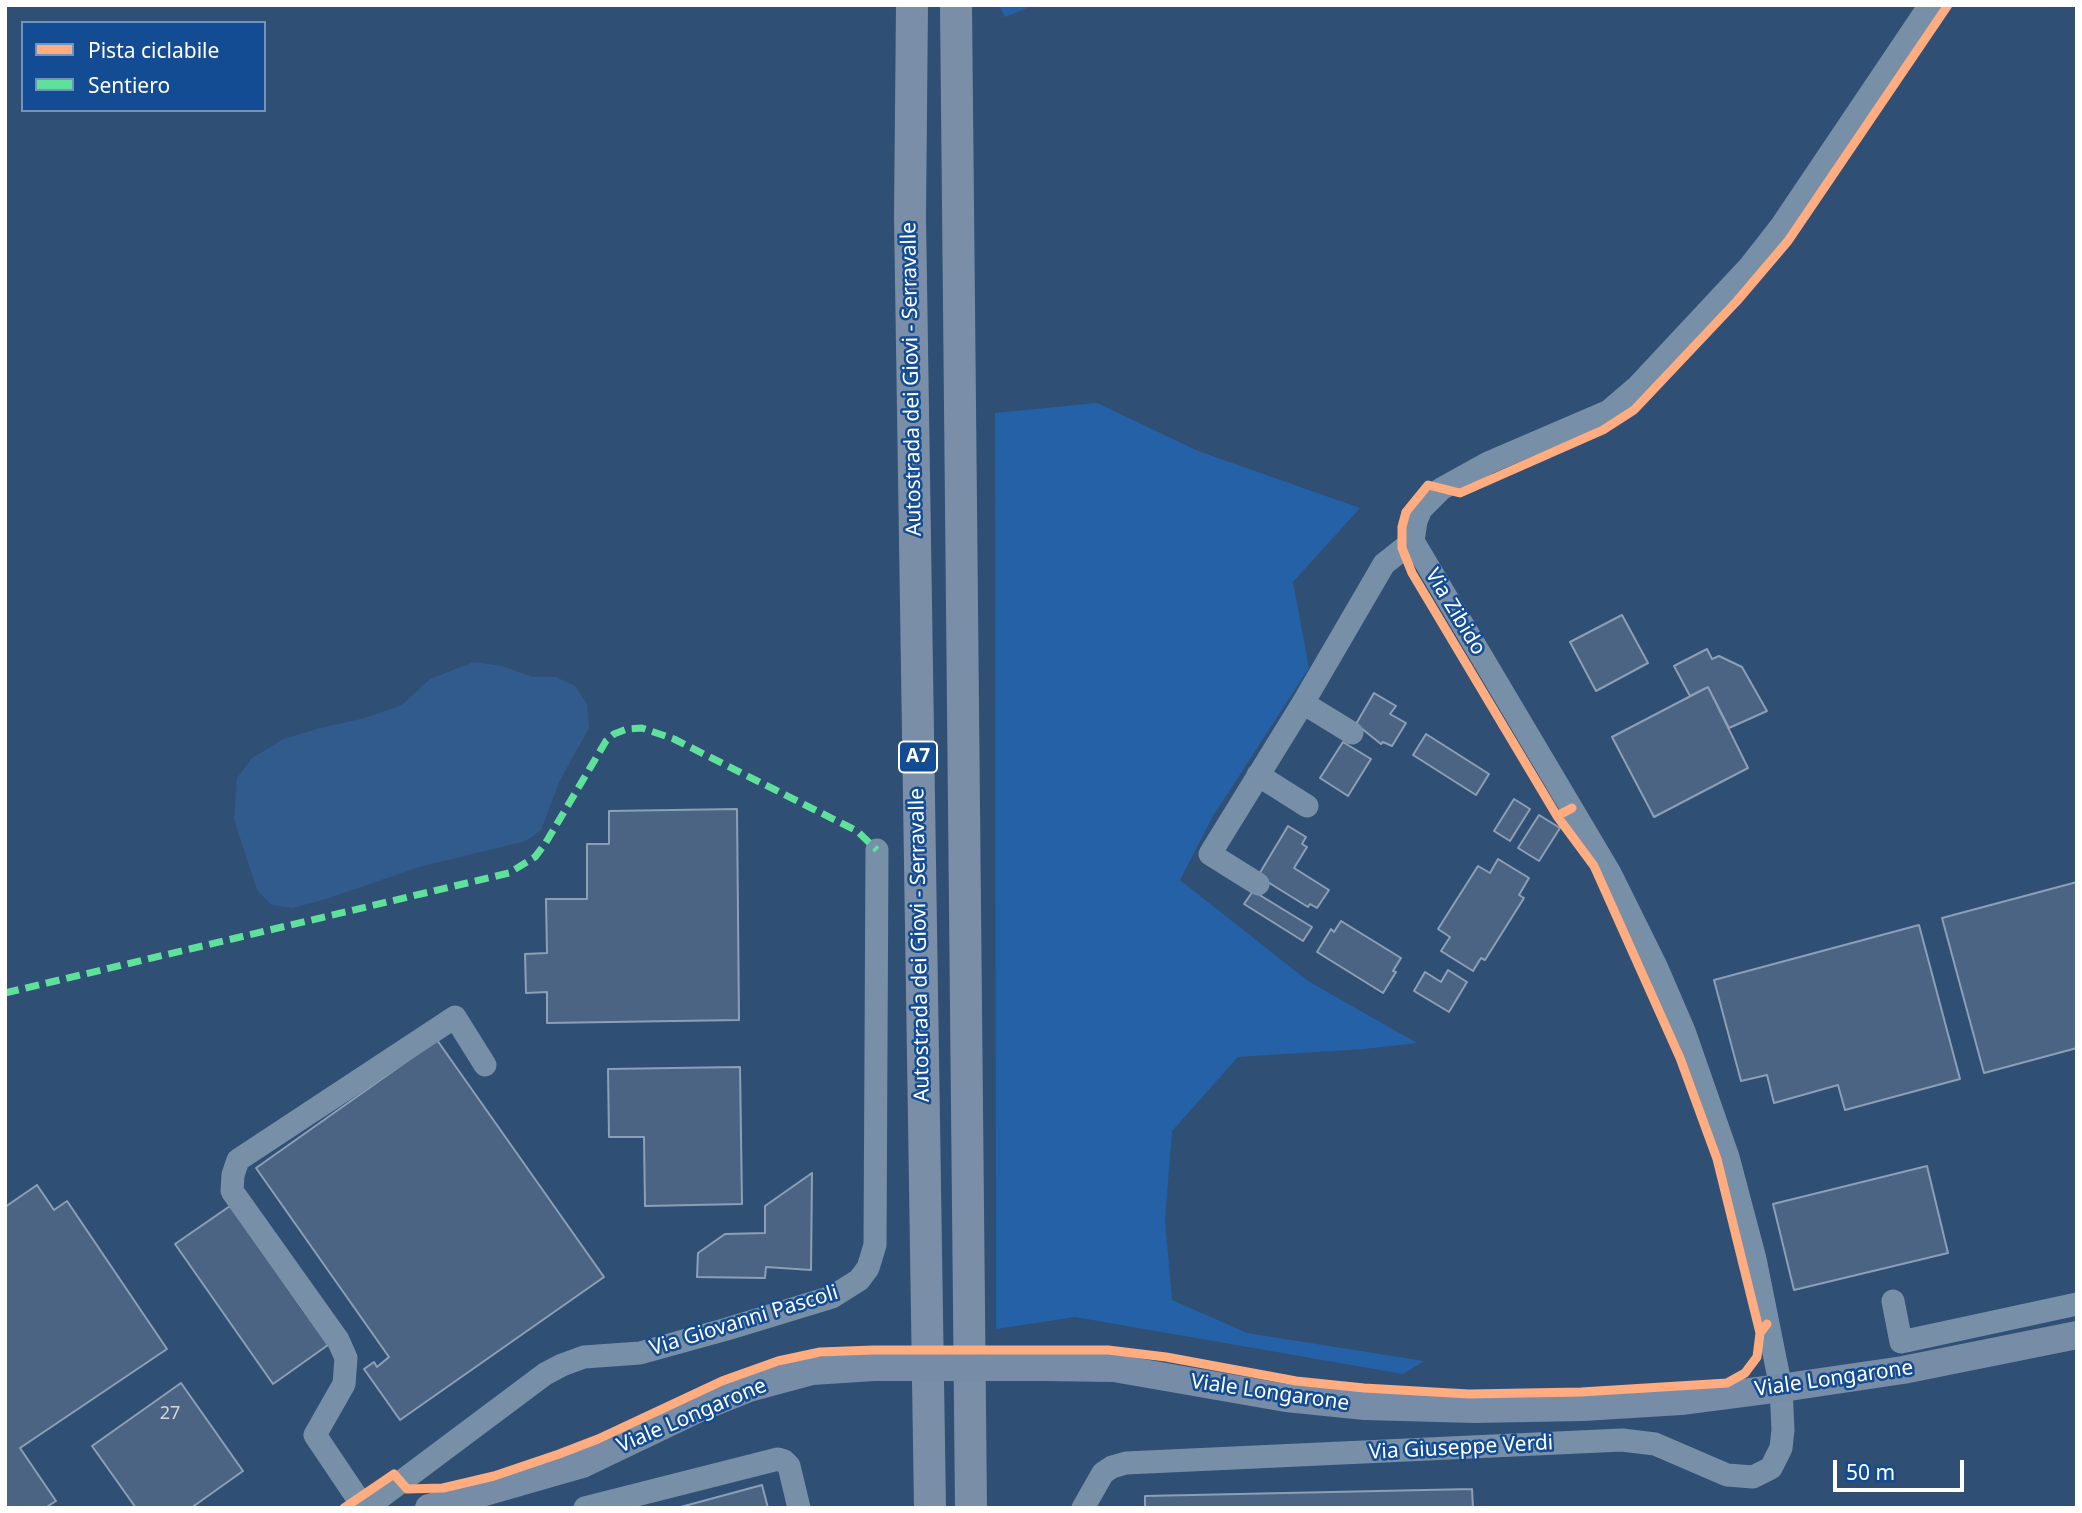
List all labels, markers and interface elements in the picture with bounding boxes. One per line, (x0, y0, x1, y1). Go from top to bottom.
legend (21, 21, 266, 112)
text: Pista ciclabile (88, 36, 219, 64)
text: Sentiero (88, 71, 170, 99)
street label: Autostrada dei Giovi - Serravalle (897, 222, 927, 536)
street label: Via Zibido (1419, 564, 1491, 660)
road number: A7 (899, 742, 937, 772)
street label: Autostrada dei Giovi - Serravalle (905, 788, 935, 1102)
street label: Via Giovanni Pascoli (647, 1280, 841, 1362)
street label: Viale Longarone (1753, 1355, 1915, 1403)
street label: Viale Longarone (1189, 1369, 1351, 1417)
street label: Viale Longarone (614, 1373, 770, 1459)
house number: 27 (160, 1403, 180, 1425)
street label: Via Giuseppe Verdi (1368, 1431, 1554, 1465)
scale bar (1837, 1446, 1968, 1490)
text: 50 m (1846, 1458, 1895, 1486)

